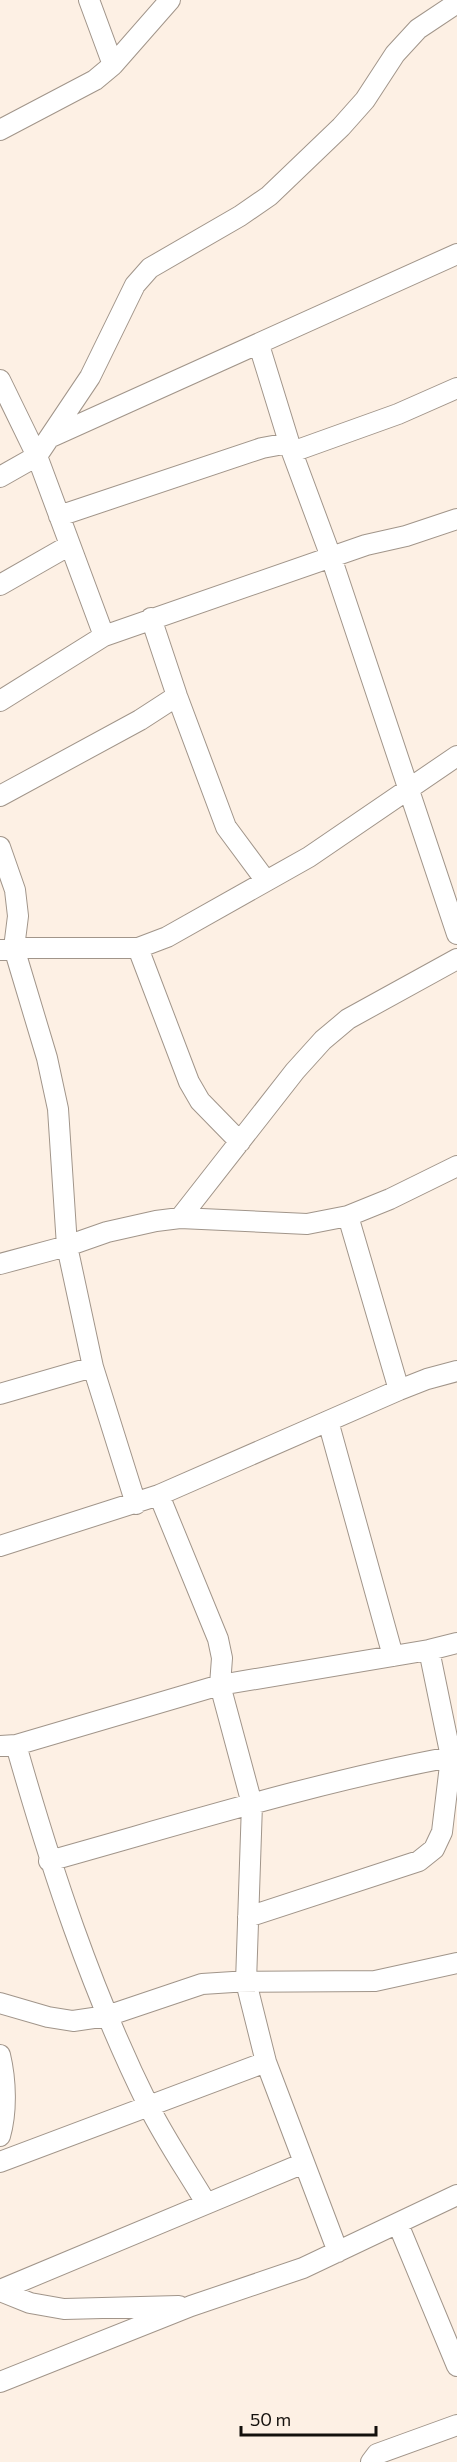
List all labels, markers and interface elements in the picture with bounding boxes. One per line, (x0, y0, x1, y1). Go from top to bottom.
scale bar (241, 2399, 376, 2437)
text: 50 m (250, 2408, 291, 2430)

